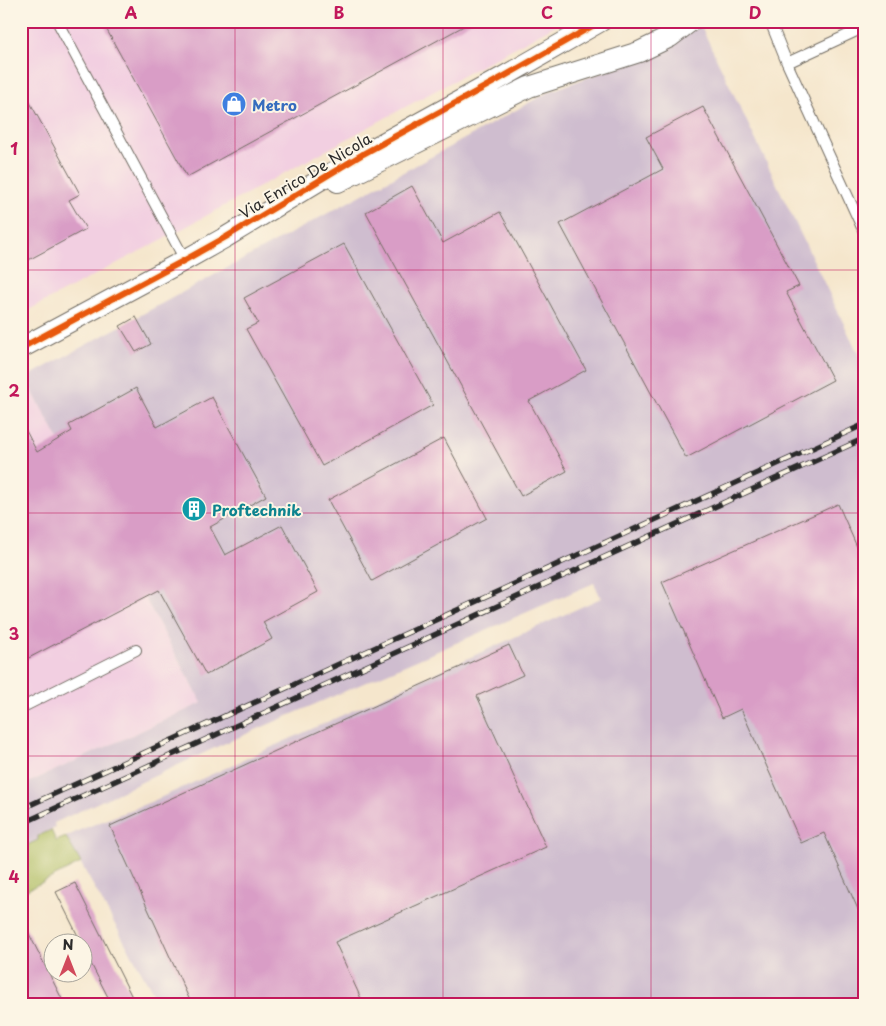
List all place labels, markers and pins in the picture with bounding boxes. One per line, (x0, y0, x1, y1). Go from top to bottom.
shop icon: Metro (221, 91, 247, 117)
place label: Metro (252, 93, 297, 116)
building icon: Proftechnik (181, 496, 207, 522)
place label: Proftechnik (212, 498, 301, 521)

